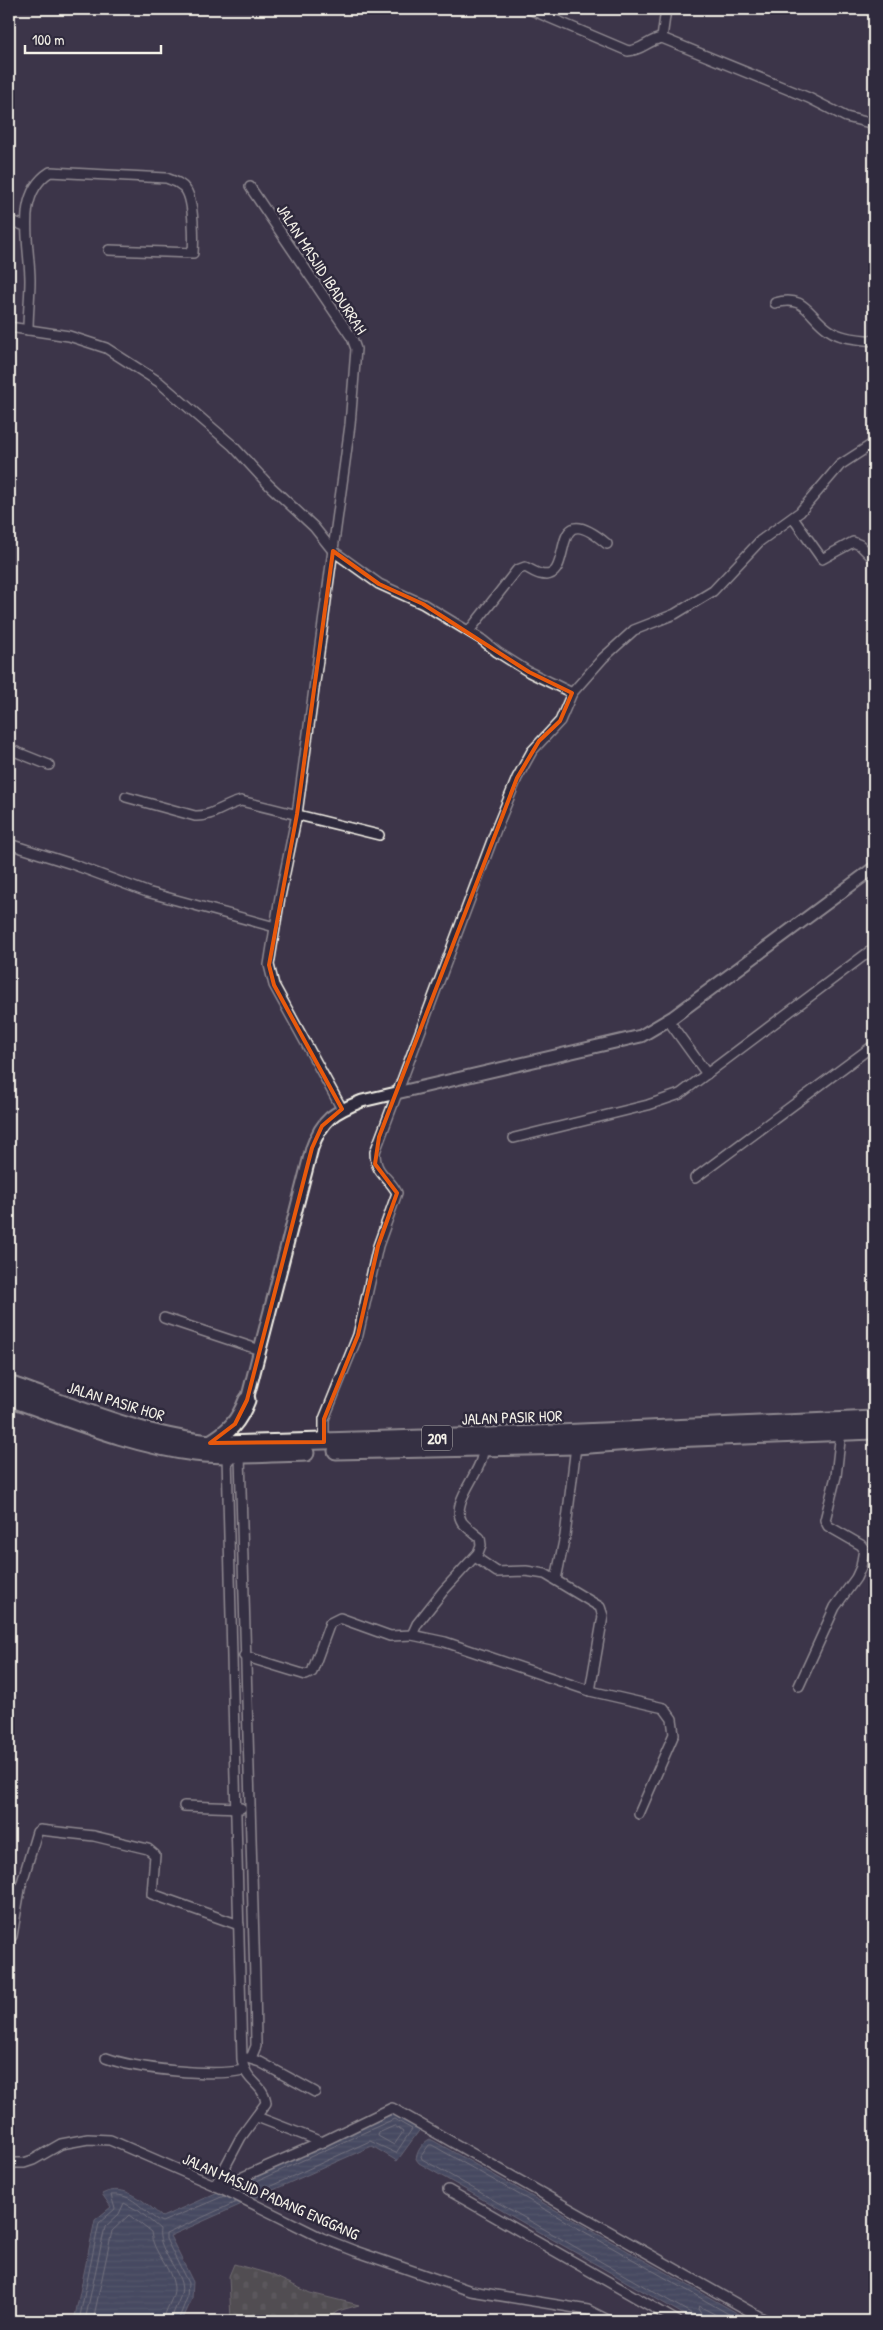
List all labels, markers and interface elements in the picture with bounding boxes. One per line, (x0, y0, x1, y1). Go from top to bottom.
scale bar (25, 22, 161, 54)
text: 100 m (32, 29, 65, 50)
street label: JALAN MASJID IBADURRAH (272, 200, 372, 338)
street label: JALAN PASIR HOR (65, 1376, 167, 1426)
street label: JALAN PASIR HOR (461, 1404, 563, 1430)
road number: 209 (422, 1426, 452, 1450)
street label: JALAN MASJID PADANG ENGGANG (179, 2147, 363, 2245)

